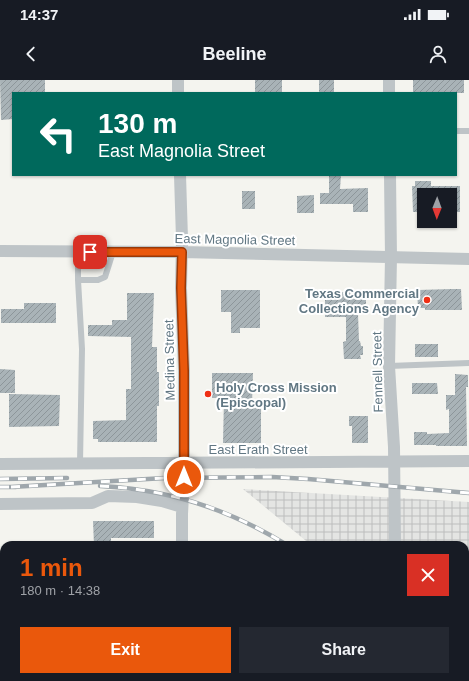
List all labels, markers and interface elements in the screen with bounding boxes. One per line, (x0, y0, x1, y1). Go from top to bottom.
text: 14:37 (20, 6, 58, 23)
icon: back (20, 43, 42, 65)
icon: person (427, 43, 449, 65)
text: Beeline (202, 44, 267, 64)
icon: left (32, 108, 84, 160)
text: 130 m (98, 108, 177, 139)
text: East Magnolia Street (98, 141, 265, 161)
north arrow (417, 188, 457, 228)
map controls (417, 188, 457, 228)
street label: East Magnolia Street (175, 231, 296, 248)
pin (73, 235, 107, 269)
icon: arrive (79, 241, 101, 263)
place label: Texas Commercial Collections Agency (299, 286, 420, 316)
marker: Texas Commercial Collections Agency (422, 295, 432, 305)
street label: Medina Street (161, 319, 178, 401)
street label: Fennell Street (369, 331, 386, 413)
place label: Holy Cross Mission (Episcopal) (216, 380, 337, 410)
marker: Holy Cross Mission (Episcopal) (203, 389, 213, 399)
street label: East Erath Street (209, 442, 308, 457)
position arrow (163, 456, 205, 498)
text: 1 min (20, 554, 83, 581)
button: close (407, 554, 449, 596)
text: 180 m · 14:38 (20, 583, 100, 598)
button: Exit (20, 627, 231, 673)
button: Share (239, 627, 449, 673)

